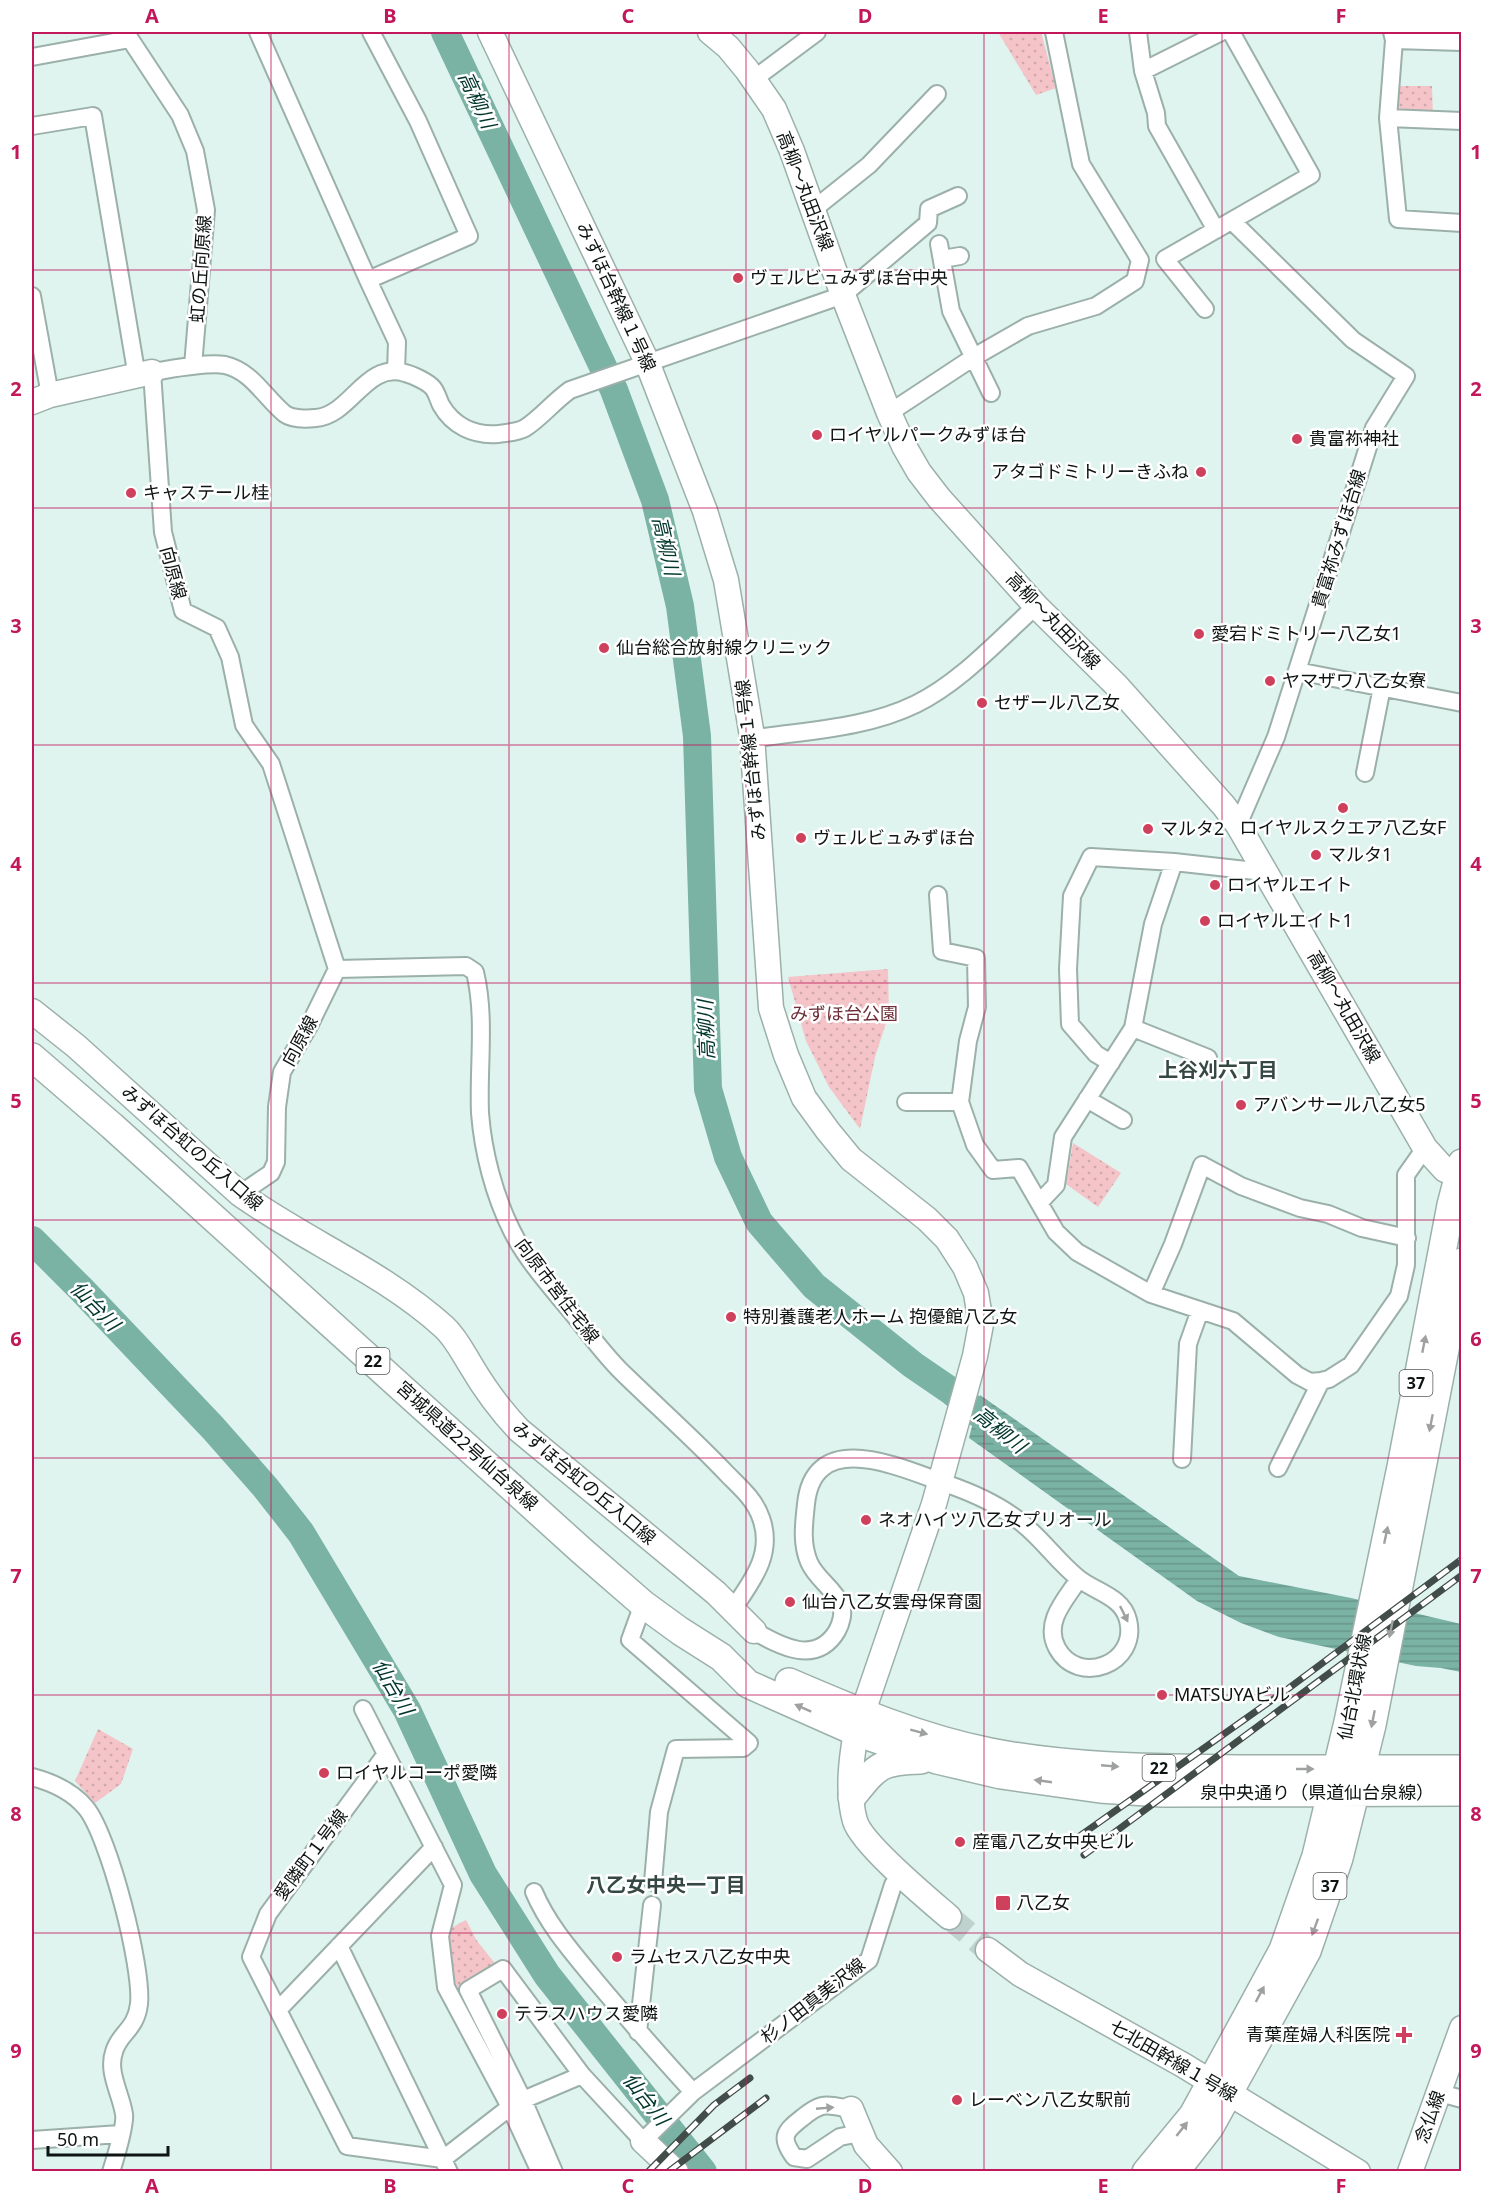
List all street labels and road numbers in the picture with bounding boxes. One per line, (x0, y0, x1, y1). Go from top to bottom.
street label: 高柳～丸田沢線 (772, 128, 840, 254)
street label: 虹の丘向原線 (184, 214, 216, 324)
street label: みずほ台幹線１号線 (572, 218, 662, 375)
street label: 貴富祢みずほ台線 (1306, 466, 1371, 611)
street label: 向原線 (155, 544, 193, 602)
street label: 高柳～丸田沢線 (1001, 567, 1106, 674)
street label: みずほ台幹線１号線 (730, 678, 770, 842)
street label: 高柳～丸田沢線 (1303, 946, 1387, 1067)
street label: 向原線 (276, 1011, 323, 1070)
street label: みずほ台虹の丘入口線 (117, 1079, 268, 1215)
street label: 向原市営住宅線 (510, 1233, 605, 1348)
road number: 22 (356, 1348, 389, 1374)
road number: 37 (1400, 1370, 1432, 1396)
street label: 宮城県道22号仙台泉線 (392, 1375, 544, 1515)
street label: みずほ台虹の丘入口線 (508, 1415, 661, 1549)
street label: 仙台北環状線 (1332, 1632, 1376, 1742)
road number: 22 (1142, 1755, 1176, 1781)
street label: 泉中央通り（県道仙台泉線） (1200, 1780, 1434, 1804)
street label: 愛隣町１号線 (268, 1804, 352, 1905)
road number: 37 (1314, 1873, 1346, 1899)
street label: 杉ノ田真美沢線 (755, 1952, 869, 2048)
street label: 七北田幹線１号線 (1105, 2014, 1242, 2107)
street label: 念仏線 (1409, 2087, 1450, 2146)

